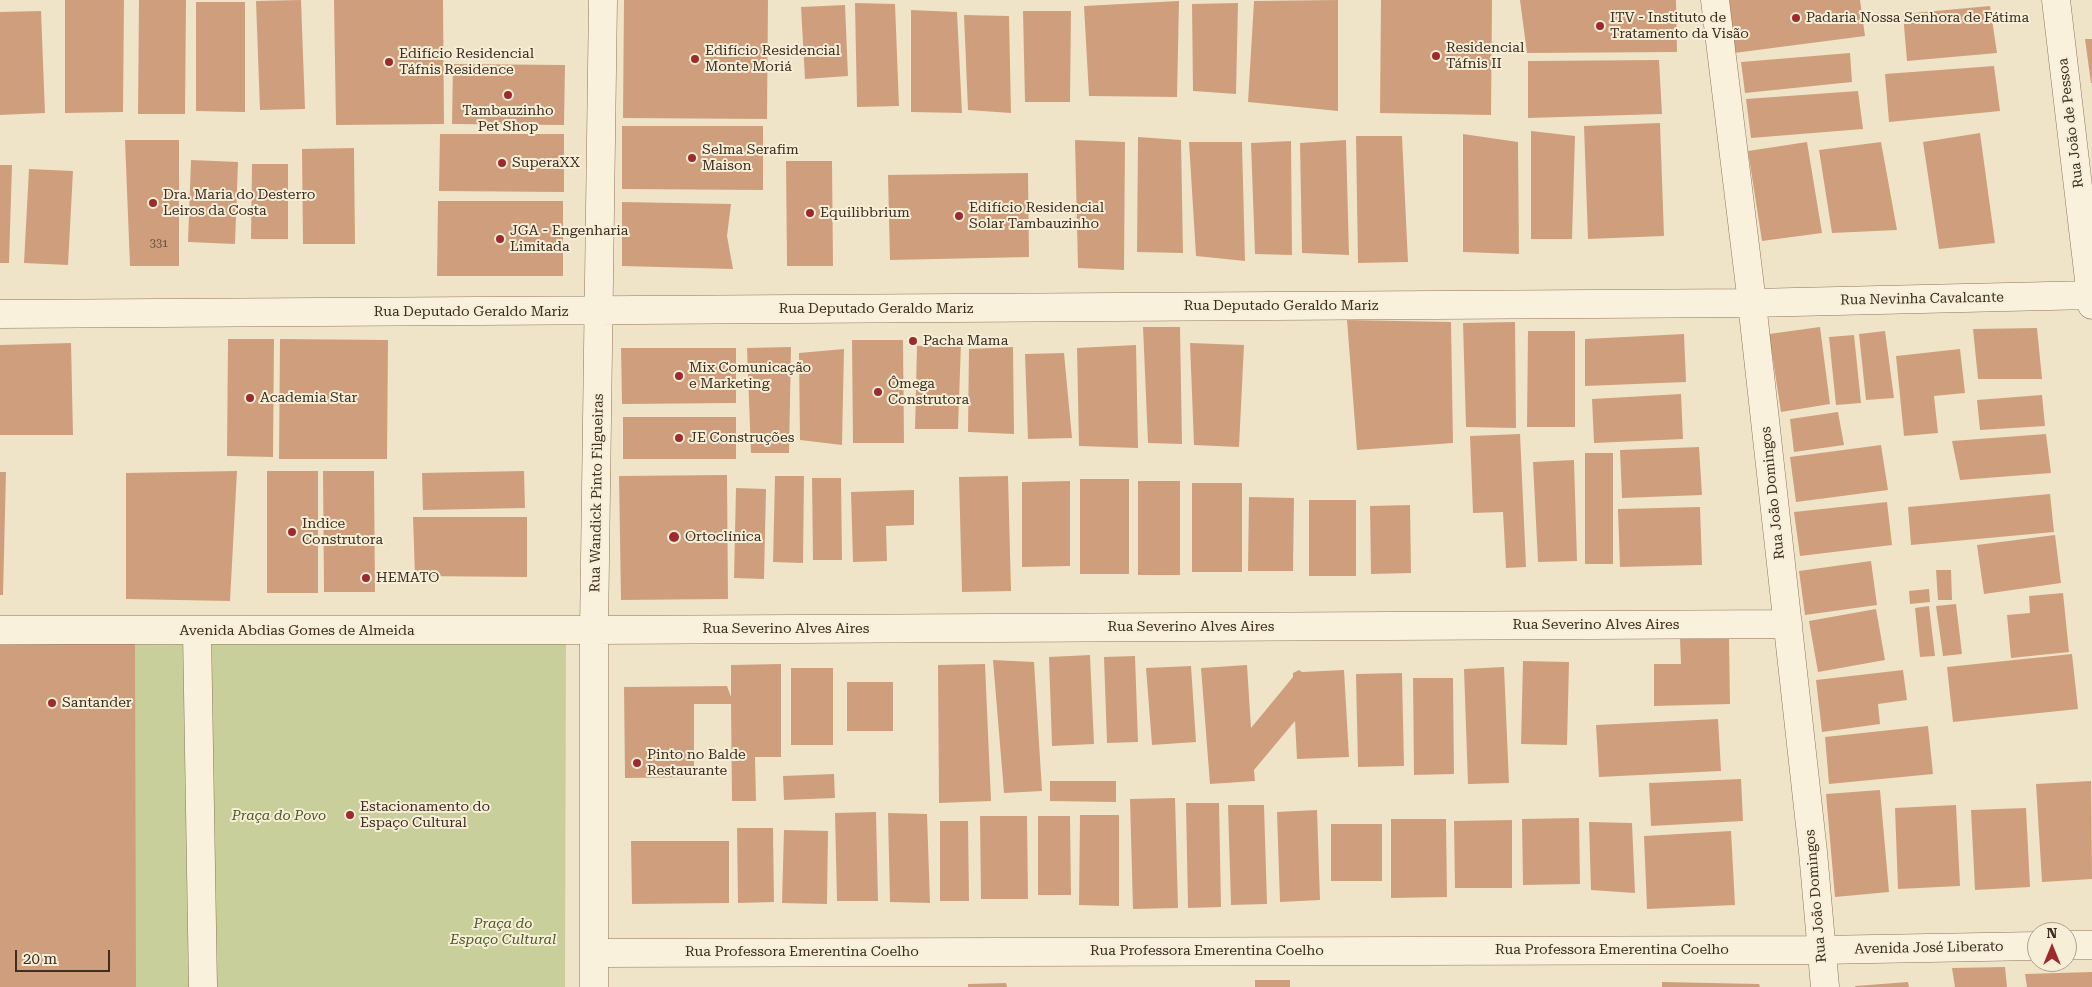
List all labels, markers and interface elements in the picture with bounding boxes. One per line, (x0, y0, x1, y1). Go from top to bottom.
place label: ITV - Instituto de Tratamento da Visão (1610, 10, 1749, 42)
place label: Padaria Nossa Senhora de Fátima (1806, 10, 2029, 26)
marker: Padaria Nossa Senhora de Fátima (1790, 12, 1802, 24)
marker: ITV - Instituto de Tratamento da Visão (1594, 20, 1606, 32)
place label: Residencial Táfnis II (1446, 40, 1524, 72)
place label: Edifício Residencial Monte Moriá (705, 43, 840, 75)
place label: Edifício Residencial Táfnis Residence (399, 46, 534, 78)
marker: Residencial Táfnis II (1430, 50, 1442, 62)
marker: Edifício Residencial Monte Moriá (689, 53, 701, 65)
marker: Edifício Residencial Táfnis Residence (383, 56, 395, 68)
street label: Rua João de Pessoa (2055, 57, 2087, 189)
marker: Tambauzinho Pet Shop (502, 89, 514, 101)
place label: Tambauzinho Pet Shop (462, 103, 554, 136)
place label: Selma Serafim Maison (702, 142, 799, 174)
marker: Selma Serafim Maison (686, 152, 698, 164)
place label: SuperaXX (512, 155, 580, 171)
marker: SuperaXX (496, 157, 508, 169)
place label: Dra. Maria do Desterro Leiros da Costa (163, 187, 315, 220)
marker: Dra. Maria do Desterro Leiros da Costa (147, 197, 159, 209)
place label: Edifício Residencial Solar Tambauzinho (969, 200, 1104, 232)
place label: Equilibbrium (820, 205, 910, 221)
marker: Equilibbrium (804, 207, 816, 219)
marker: Edifício Residencial Solar Tambauzinho (953, 210, 965, 222)
place label: JGA - Engenharia Limitada (510, 223, 628, 256)
marker: JGA - Engenharia Limitada (494, 233, 506, 245)
house number: 331 (150, 237, 168, 251)
street label: Rua Nevinha Cavalcante (1840, 289, 2004, 309)
street label: Rua Deputado Geraldo Mariz (1184, 298, 1378, 314)
street label: Rua Deputado Geraldo Mariz (779, 301, 973, 317)
street label: Rua Deputado Geraldo Mariz (374, 304, 568, 320)
place label: Pacha Mama (923, 333, 1008, 349)
marker: Pacha Mama (907, 335, 919, 347)
place label: Mix Comunicação e Marketing (689, 360, 811, 392)
marker: Mix Comunicação e Marketing (673, 370, 685, 382)
place label: Ômega Construtora (888, 376, 969, 408)
marker: Ômega Construtora (872, 386, 884, 398)
place label: Academia Star (260, 390, 357, 406)
marker: Academia Star (244, 392, 256, 404)
street label: Rua Wandick Pinto Filgueiras (587, 393, 607, 593)
street label: Rua João Domingos (1758, 426, 1788, 560)
place label: JE Construções (689, 430, 794, 446)
marker: JE Construções (673, 432, 685, 444)
place label: Indice Construtora (302, 516, 383, 548)
marker: Indice Construtora (286, 526, 298, 538)
place label: Ortoclínica (685, 529, 761, 545)
marker: Ortoclínica (667, 530, 681, 544)
place label: HEMATO (376, 570, 439, 586)
marker: HEMATO (360, 572, 372, 584)
street label: Rua Severino Alves Aires (1513, 617, 1679, 633)
street label: Rua Severino Alves Aires (1108, 619, 1274, 635)
street label: Rua Severino Alves Aires (703, 621, 869, 637)
street label: Avenida Abdias Gomes de Almeida (179, 623, 415, 639)
place label: Santander (62, 695, 132, 711)
marker: Santander (46, 697, 58, 709)
place label: Pinto no Balde Restaurante (647, 747, 746, 780)
marker: Pinto no Balde Restaurante (631, 757, 643, 769)
place label: Estacionamento do Espaço Cultural (360, 799, 490, 832)
park label: Praça do Povo (232, 808, 326, 824)
marker: Estacionamento do Espaço Cultural (344, 809, 356, 821)
street label: Rua João Domingos (1802, 829, 1830, 963)
park label: Praça do Espaço Cultural (450, 916, 556, 949)
north arrow (2027, 922, 2077, 972)
text: N (2047, 925, 2057, 941)
street label: Avenida José Liberato (1854, 938, 2004, 958)
scale bar (18, 940, 112, 972)
street label: Rua Professora Emerentina Coelho (1495, 942, 1729, 958)
street label: Rua Professora Emerentina Coelho (1090, 943, 1324, 959)
street label: Rua Professora Emerentina Coelho (685, 944, 919, 960)
text: 20 m (23, 950, 57, 968)

